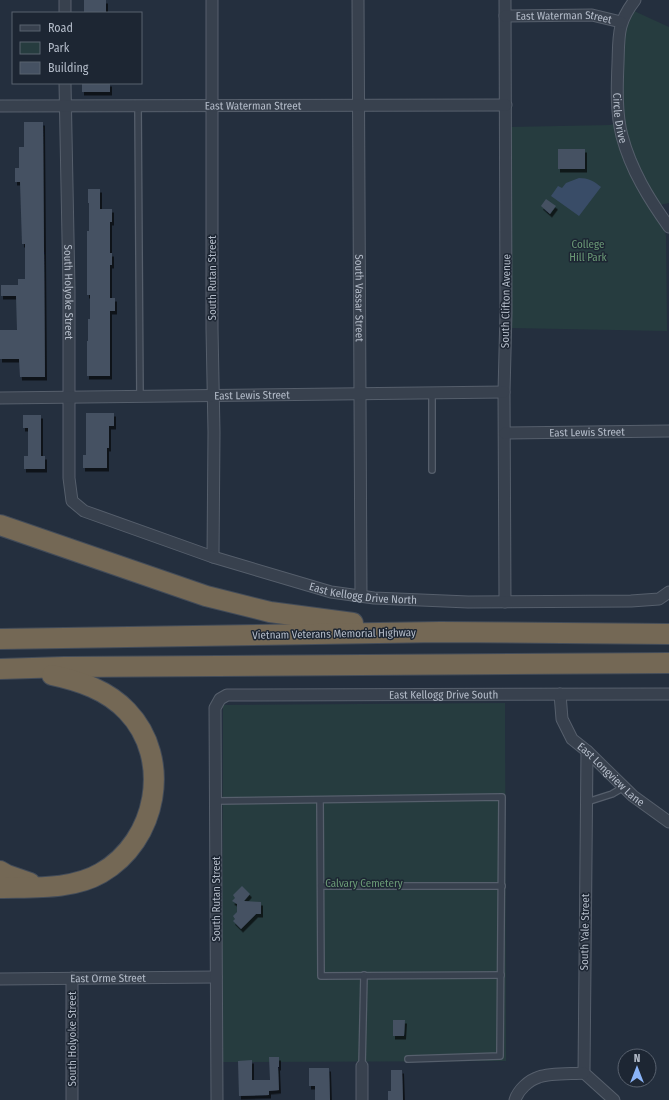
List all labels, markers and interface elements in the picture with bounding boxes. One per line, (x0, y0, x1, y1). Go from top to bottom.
street label: East Waterman Street (516, 8, 614, 26)
legend (12, 12, 142, 84)
text: Road (48, 21, 73, 35)
text: Park (48, 41, 70, 55)
text: Building (48, 61, 89, 75)
street label: Circle Drive (611, 93, 630, 145)
street label: East Waterman Street (205, 99, 302, 112)
street label: South Rutan Street (206, 235, 219, 321)
park label: College Hill Park (569, 238, 608, 264)
street label: South Holyoke Street (62, 244, 76, 340)
street label: South Vassar Street (353, 254, 366, 342)
street label: South Clifton Avenue (499, 254, 513, 348)
street label: East Lewis Street (214, 388, 290, 402)
street label: East Lewis Street (549, 425, 625, 439)
street label: East Kellogg Drive North (308, 579, 417, 606)
street label: Vietnam Veterans Memorial Highway (252, 626, 416, 642)
street label: East Kellogg Drive South (389, 688, 498, 701)
street label: East Longview Lane (575, 740, 647, 809)
street label: South Rutan Street (210, 856, 223, 942)
park label: Calvary Cemetery (325, 877, 403, 890)
street label: South Yale Street (578, 893, 592, 970)
street label: East Orme Street (70, 971, 146, 985)
street label: South Holyoke Street (66, 991, 79, 1086)
north arrow (617, 1048, 657, 1088)
text: N (634, 1052, 640, 1065)

